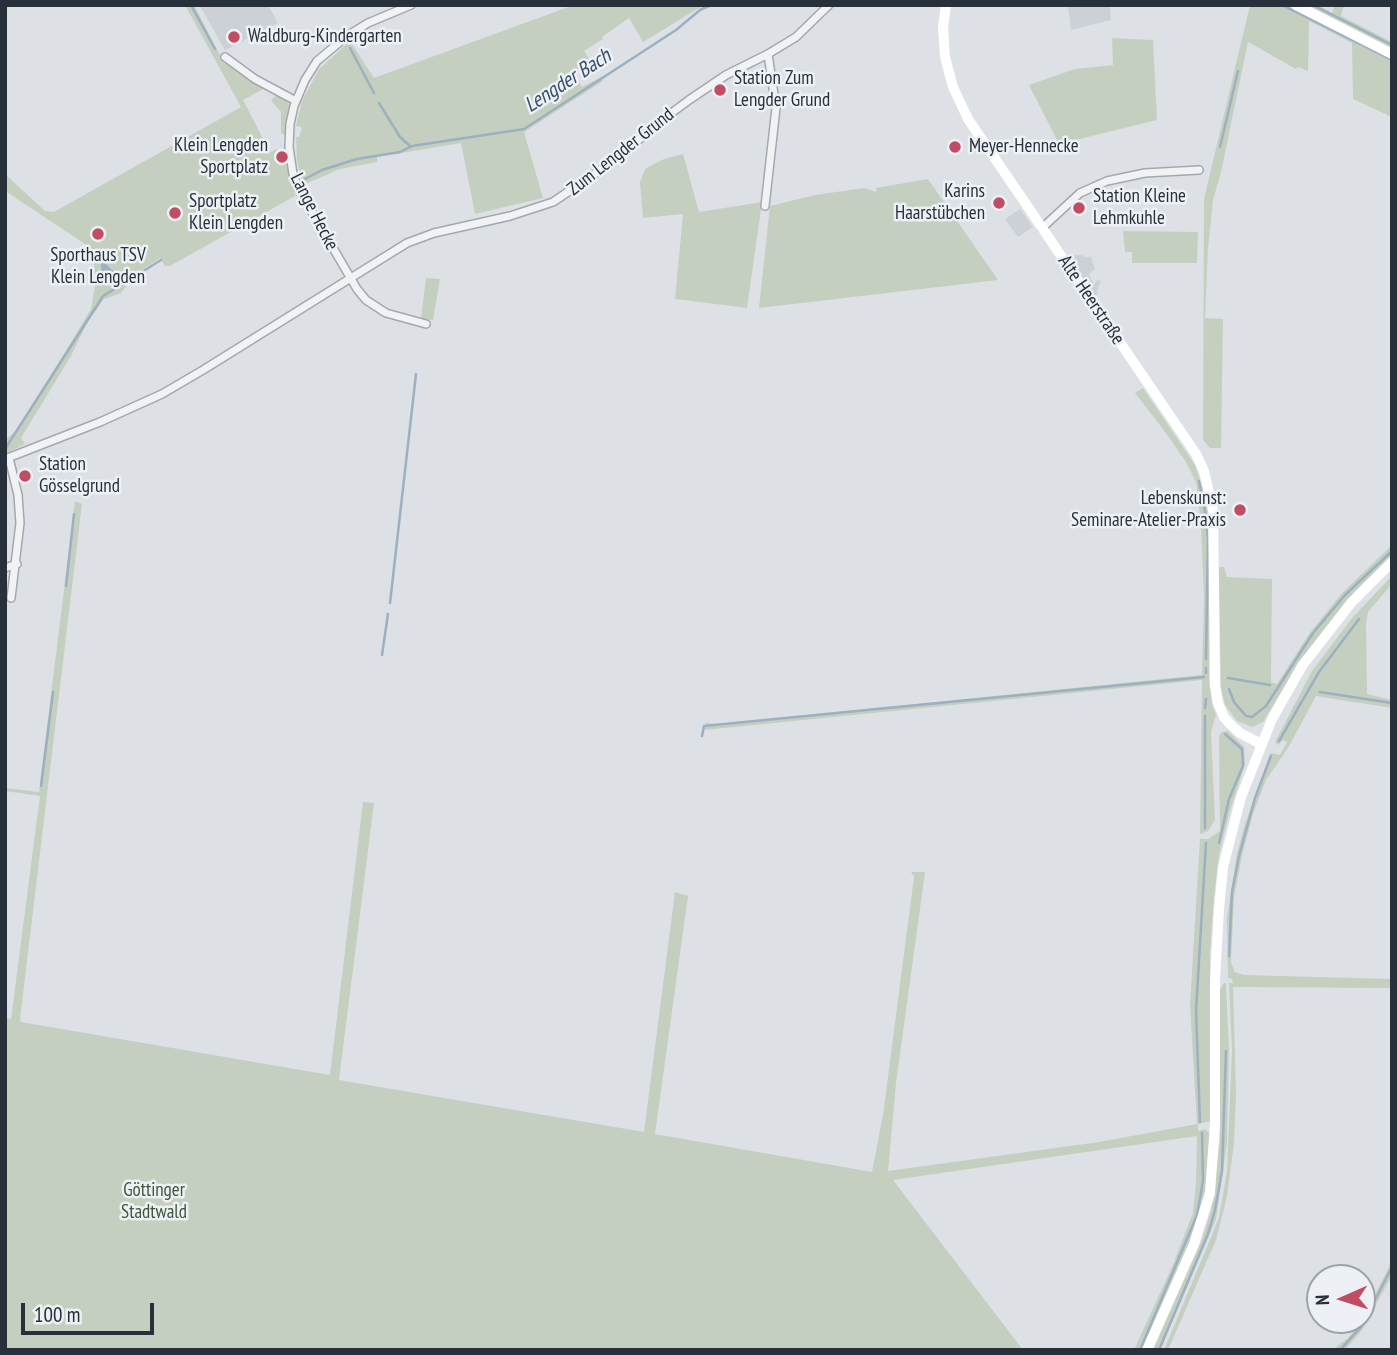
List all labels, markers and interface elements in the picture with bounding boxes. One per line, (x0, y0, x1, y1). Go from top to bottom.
place label: Waldburg-Kindergarten (248, 26, 402, 48)
marker: Waldburg-Kindergarten (226, 29, 242, 45)
water label: Lengder Bach (520, 44, 616, 118)
place label: Station Zum Lengder Grund (734, 68, 830, 112)
marker: Station Zum Lengder Grund (712, 82, 728, 98)
street label: Zum Lengder Grund (563, 103, 679, 201)
place label: Klein Lengden Sportplatz (174, 135, 268, 179)
place label: Meyer-Hennecke (969, 136, 1079, 158)
marker: Meyer-Hennecke (947, 139, 963, 155)
marker: Klein Lengden Sportplatz (274, 149, 290, 165)
street label: Lange Hecke (285, 170, 343, 254)
place label: Karins Haarstübchen (895, 181, 985, 225)
place label: Station Kleine Lehmkuhle (1093, 186, 1186, 230)
place label: Sportplatz Klein Lengden (189, 191, 283, 235)
marker: Karins Haarstübchen (991, 195, 1007, 211)
marker: Station Kleine Lehmkuhle (1071, 200, 1087, 216)
marker: Sportplatz Klein Lengden (167, 205, 183, 221)
marker: Sporthaus TSV Klein Lengden (90, 226, 106, 242)
place label: Sporthaus TSV Klein Lengden (50, 245, 146, 289)
street label: Alte Heerstraße (1053, 251, 1129, 349)
place label: Station Gösselgrund (39, 454, 120, 498)
marker: Station Gösselgrund (17, 468, 33, 484)
place label: Lebenskunst: Seminare-Atelier-Praxis (1071, 488, 1226, 532)
marker: Lebenskunst: Seminare-Atelier-Praxis (1232, 502, 1248, 518)
park label: Göttinger Stadtwald (121, 1180, 187, 1224)
north arrow (1306, 1264, 1376, 1334)
scale bar (24, 1288, 158, 1332)
text: N (1310, 1294, 1334, 1306)
text: 100 m (34, 1301, 80, 1328)

